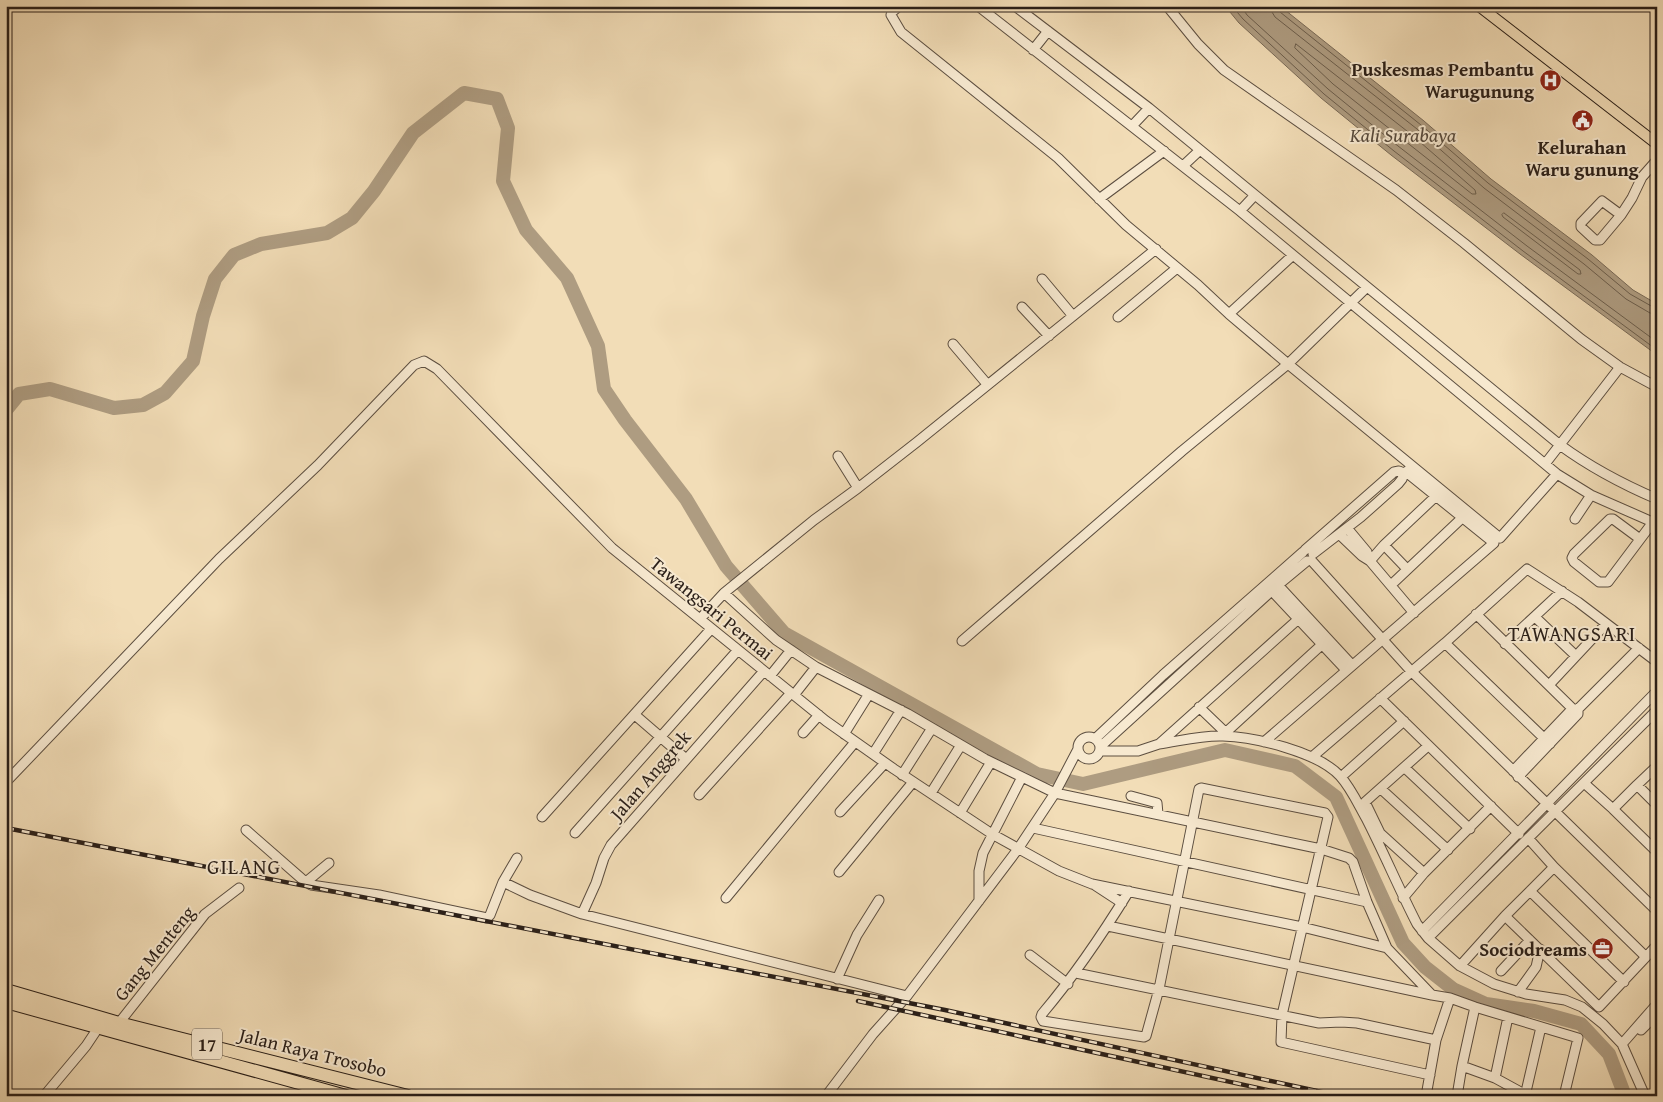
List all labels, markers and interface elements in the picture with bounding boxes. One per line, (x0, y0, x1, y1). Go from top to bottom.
place label: Puskesmas Pembantu Warugunung (1351, 55, 1535, 105)
hospital icon: Puskesmas Pembantu Warugunung (1538, 68, 1562, 92)
public building icon: Kelurahan Waru gunung (1570, 109, 1594, 133)
water label: Kali Surabaya (1349, 120, 1457, 149)
place label: Kelurahan Waru gunung (1525, 133, 1640, 183)
street label: Tawangsari Permai (644, 549, 780, 667)
district label: TAWANGSARI (1508, 618, 1636, 649)
street label: Jalan Anggrek (602, 724, 697, 828)
district label: GILANG (207, 851, 281, 882)
street label: Gang Menteng (107, 899, 202, 1007)
place label: Sociodreams (1479, 935, 1587, 963)
office icon: Sociodreams (1591, 937, 1615, 961)
street label: Jalan Raya Trosobo (234, 1020, 390, 1084)
road number: 17 (192, 1028, 222, 1060)

